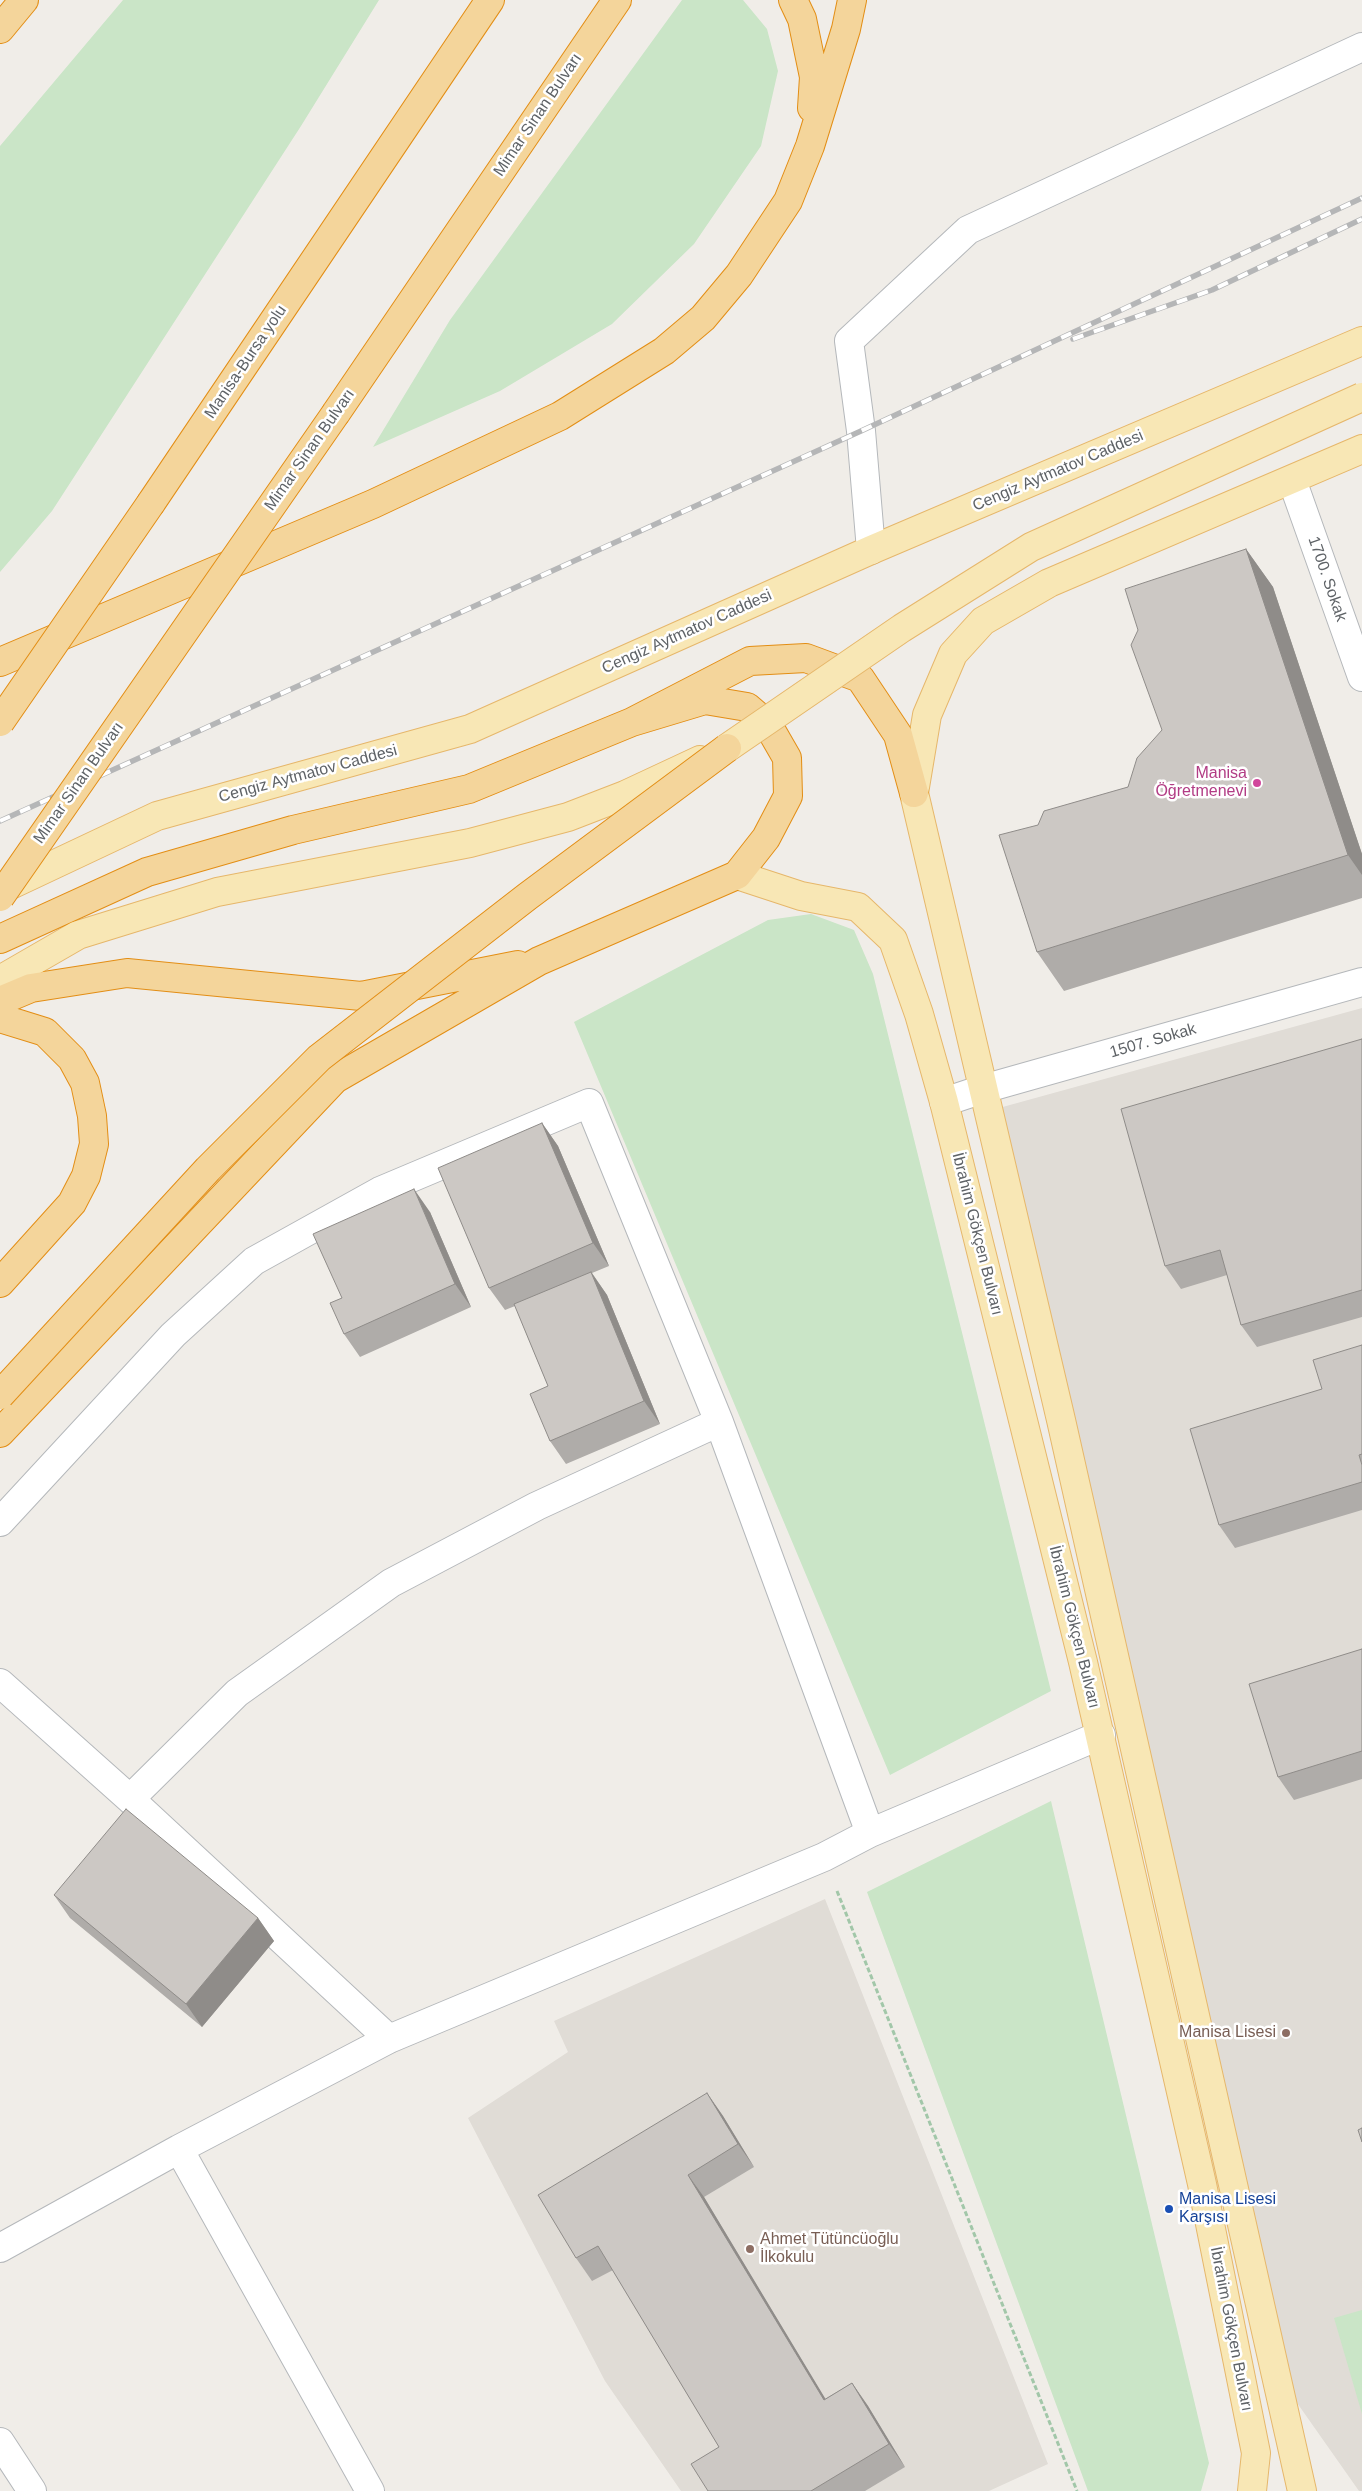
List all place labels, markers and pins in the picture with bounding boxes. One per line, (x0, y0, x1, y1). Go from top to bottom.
place label: Manisa Öğretmenevi (1155, 764, 1247, 802)
marker: Manisa Öğretmenevi (1251, 777, 1263, 789)
place label: Manisa Lisesi (1179, 2023, 1276, 2043)
marker: Manisa Lisesi (1280, 2027, 1292, 2039)
place label: Manisa Lisesi Karşısı (1179, 2190, 1276, 2228)
marker: Manisa Lisesi Karşısı (1163, 2203, 1175, 2215)
place label: Ahmet Tütüncüoğlu İlkokulu (760, 2230, 899, 2268)
marker: Ahmet Tütüncüoğlu İlkokulu (744, 2243, 756, 2255)

